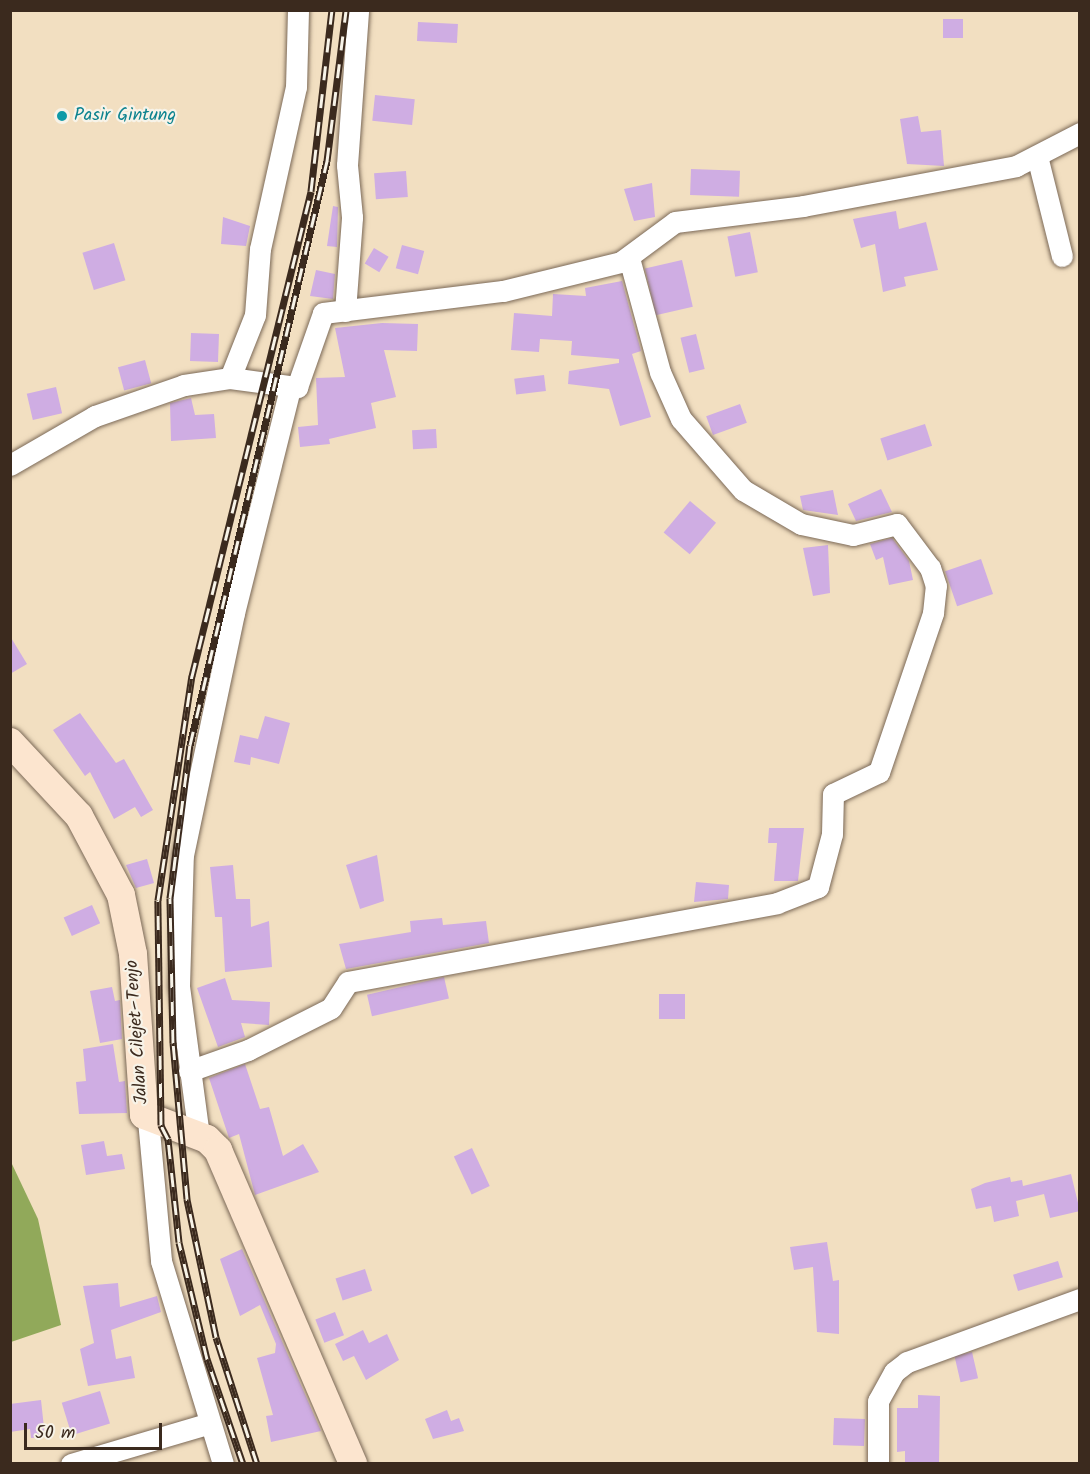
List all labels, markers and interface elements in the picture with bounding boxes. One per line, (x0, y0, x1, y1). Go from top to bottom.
place label: Pasir Gintung (74, 105, 176, 127)
marker: Pasir Gintung (55, 109, 69, 123)
street label: Jalan Cilejet–Tenjo (122, 959, 154, 1105)
scale bar (27, 1411, 165, 1449)
text: 50 m (35, 1419, 75, 1448)

